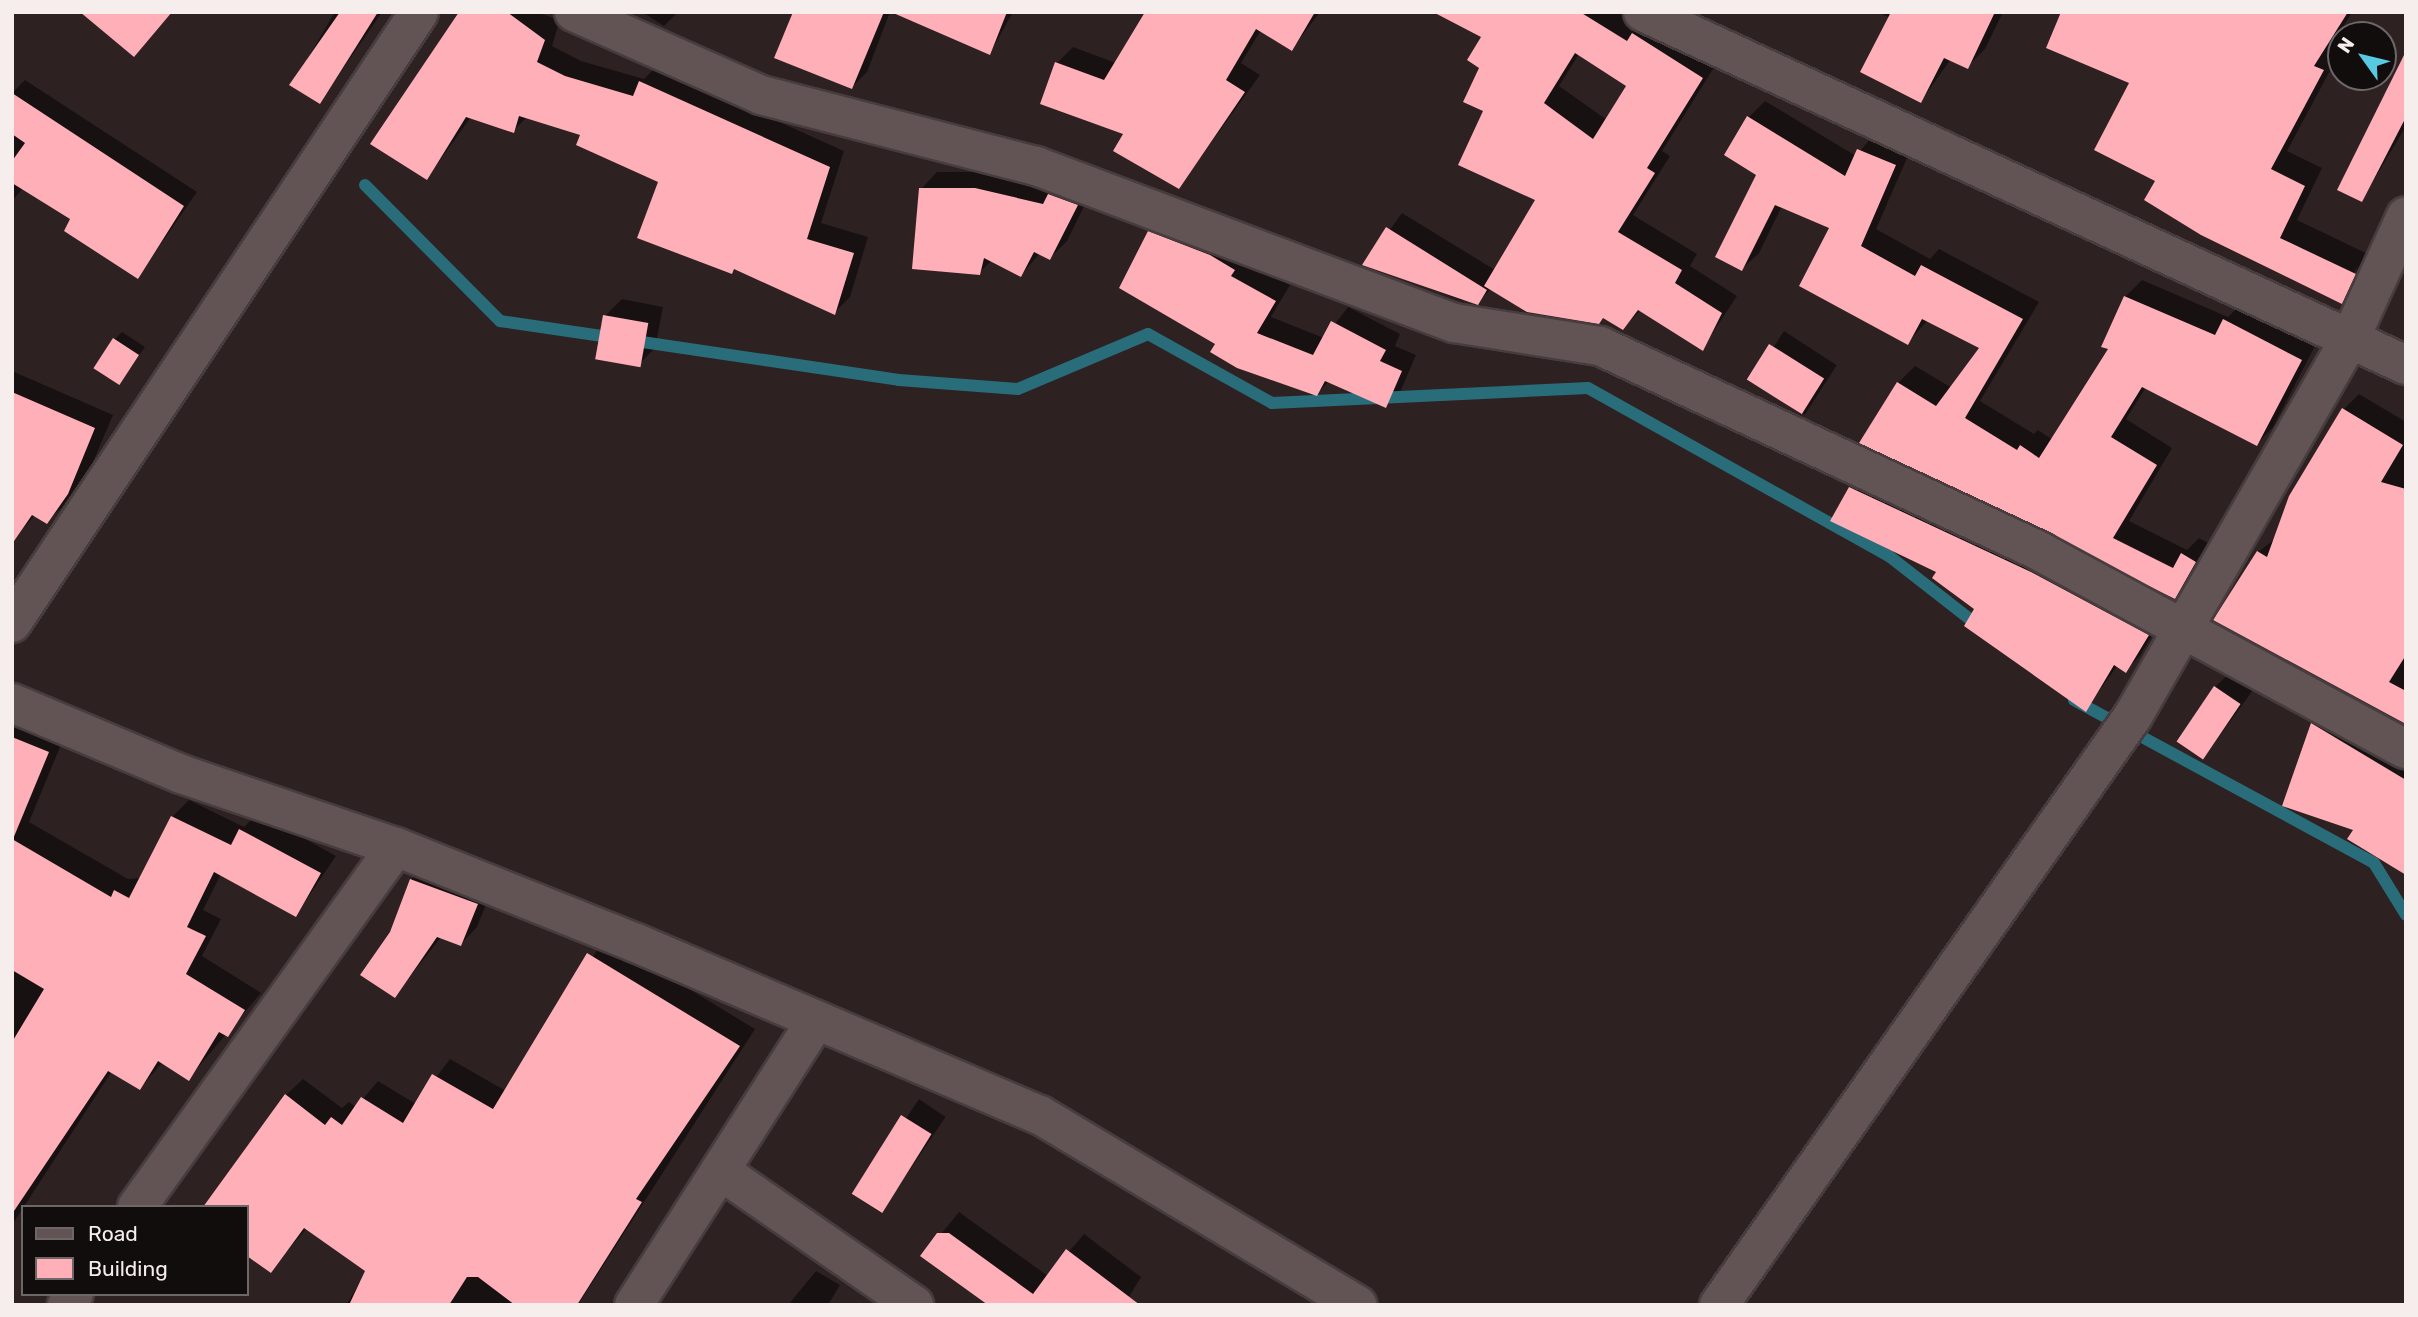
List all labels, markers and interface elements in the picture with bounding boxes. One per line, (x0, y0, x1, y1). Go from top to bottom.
north arrow (2327, 21, 2397, 91)
text: N (2332, 33, 2359, 57)
legend (21, 1205, 248, 1296)
text: Road (88, 1221, 138, 1246)
text: Building (88, 1256, 168, 1281)

